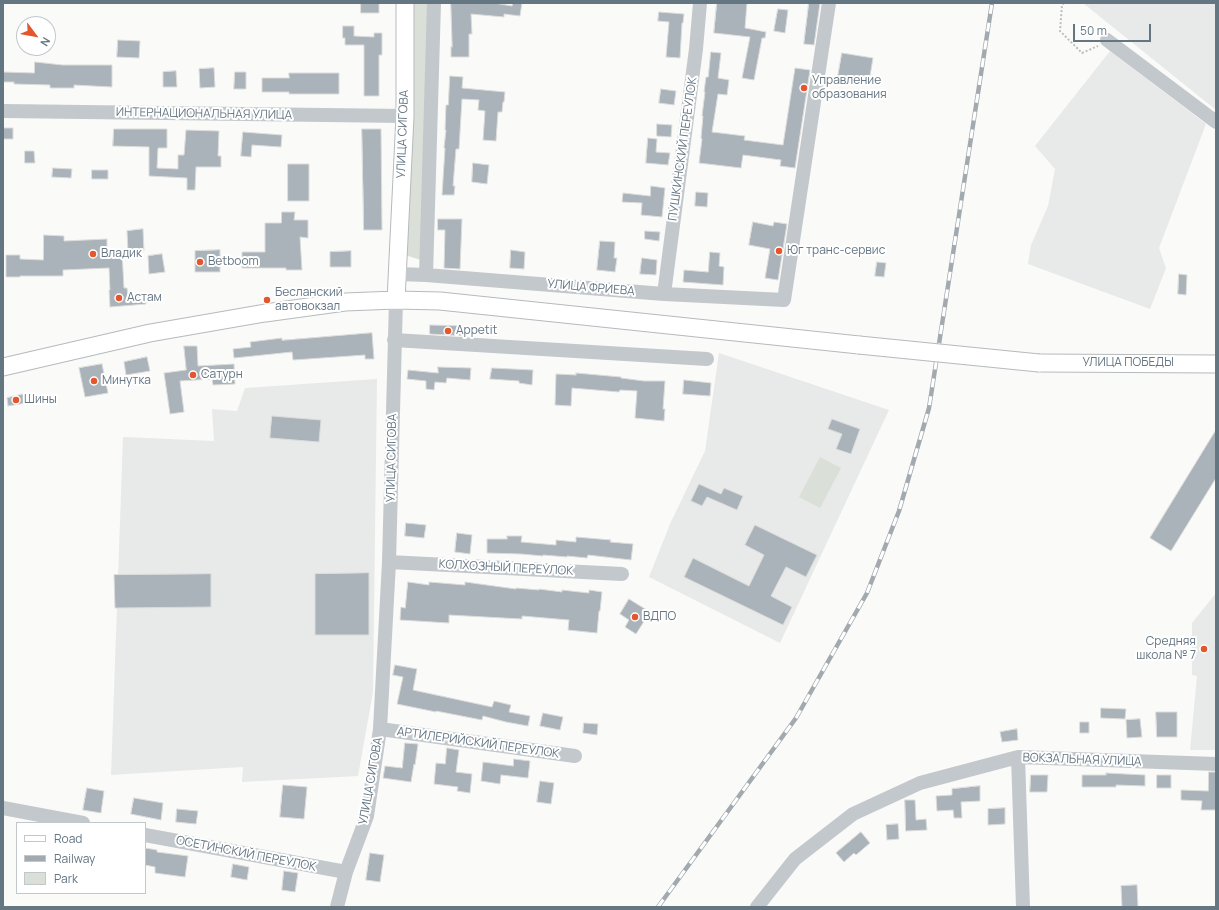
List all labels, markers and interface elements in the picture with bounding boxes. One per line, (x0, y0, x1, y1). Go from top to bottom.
north arrow (16, 16, 56, 56)
scale bar (1075, 16, 1153, 42)
text: 50 m (1080, 22, 1107, 39)
text: N (37, 35, 54, 49)
place label: Управление образования (812, 74, 887, 102)
street label: ПУШКИНСКИЙ ПЕРЕУЛОК (666, 76, 700, 222)
marker: Управление образования (799, 83, 809, 93)
street label: УЛИЦА СИГОВА (394, 89, 412, 179)
street label: ИНТЕРНАЦИОНАЛЬНАЯ УЛИЦА (116, 105, 292, 123)
place label: Юг транс-сервис (787, 244, 885, 258)
marker: Юг транс-сервис (774, 246, 784, 256)
place label: Владик (101, 247, 142, 261)
marker: Владик (88, 249, 98, 259)
place label: Betboom (208, 255, 259, 269)
marker: Betboom (195, 257, 205, 267)
street label: УЛИЦА ФРИЕВА (547, 277, 635, 299)
place label: Бесланский автовокзал (275, 286, 343, 314)
place label: Астам (127, 291, 162, 305)
marker: Астам (114, 293, 124, 303)
marker: Бесланский автовокзал (262, 295, 272, 305)
place label: Appetit (456, 324, 497, 338)
marker: Appetit (443, 326, 453, 336)
street label: УЛИЦА ПОБЕДЫ (1082, 356, 1174, 370)
place label: Сатурн (201, 368, 243, 382)
marker: Сатурн (188, 370, 198, 380)
place label: Минутка (102, 374, 151, 388)
marker: Минутка (89, 376, 99, 386)
place label: Шины (24, 393, 57, 407)
marker: Шины (11, 395, 21, 405)
street label: УЛИЦА СИГОВА (384, 414, 400, 502)
street label: КОЛХОЗНЫЙ ПЕРЕУЛОК (438, 557, 574, 579)
place label: ВДПО (643, 610, 676, 624)
marker: ВДПО (630, 612, 640, 622)
place label: Средняя школа № 7 (1136, 635, 1196, 663)
marker: Средняя школа № 7 (1199, 644, 1209, 654)
street label: АРТИЛЕРИЙСКИЙ ПЕРЕУЛОК (396, 724, 560, 762)
street label: УЛИЦА СИГОВА (356, 736, 386, 826)
street label: ВОКЗАЛЬНАЯ УЛИЦА (1022, 751, 1142, 769)
legend (16, 822, 146, 894)
text: Road (54, 830, 82, 847)
street label: ОСЕТИНСКИЙ ПЕРЕУЛОК (175, 833, 317, 875)
text: Railway (54, 850, 95, 867)
text: Park (54, 870, 78, 887)

